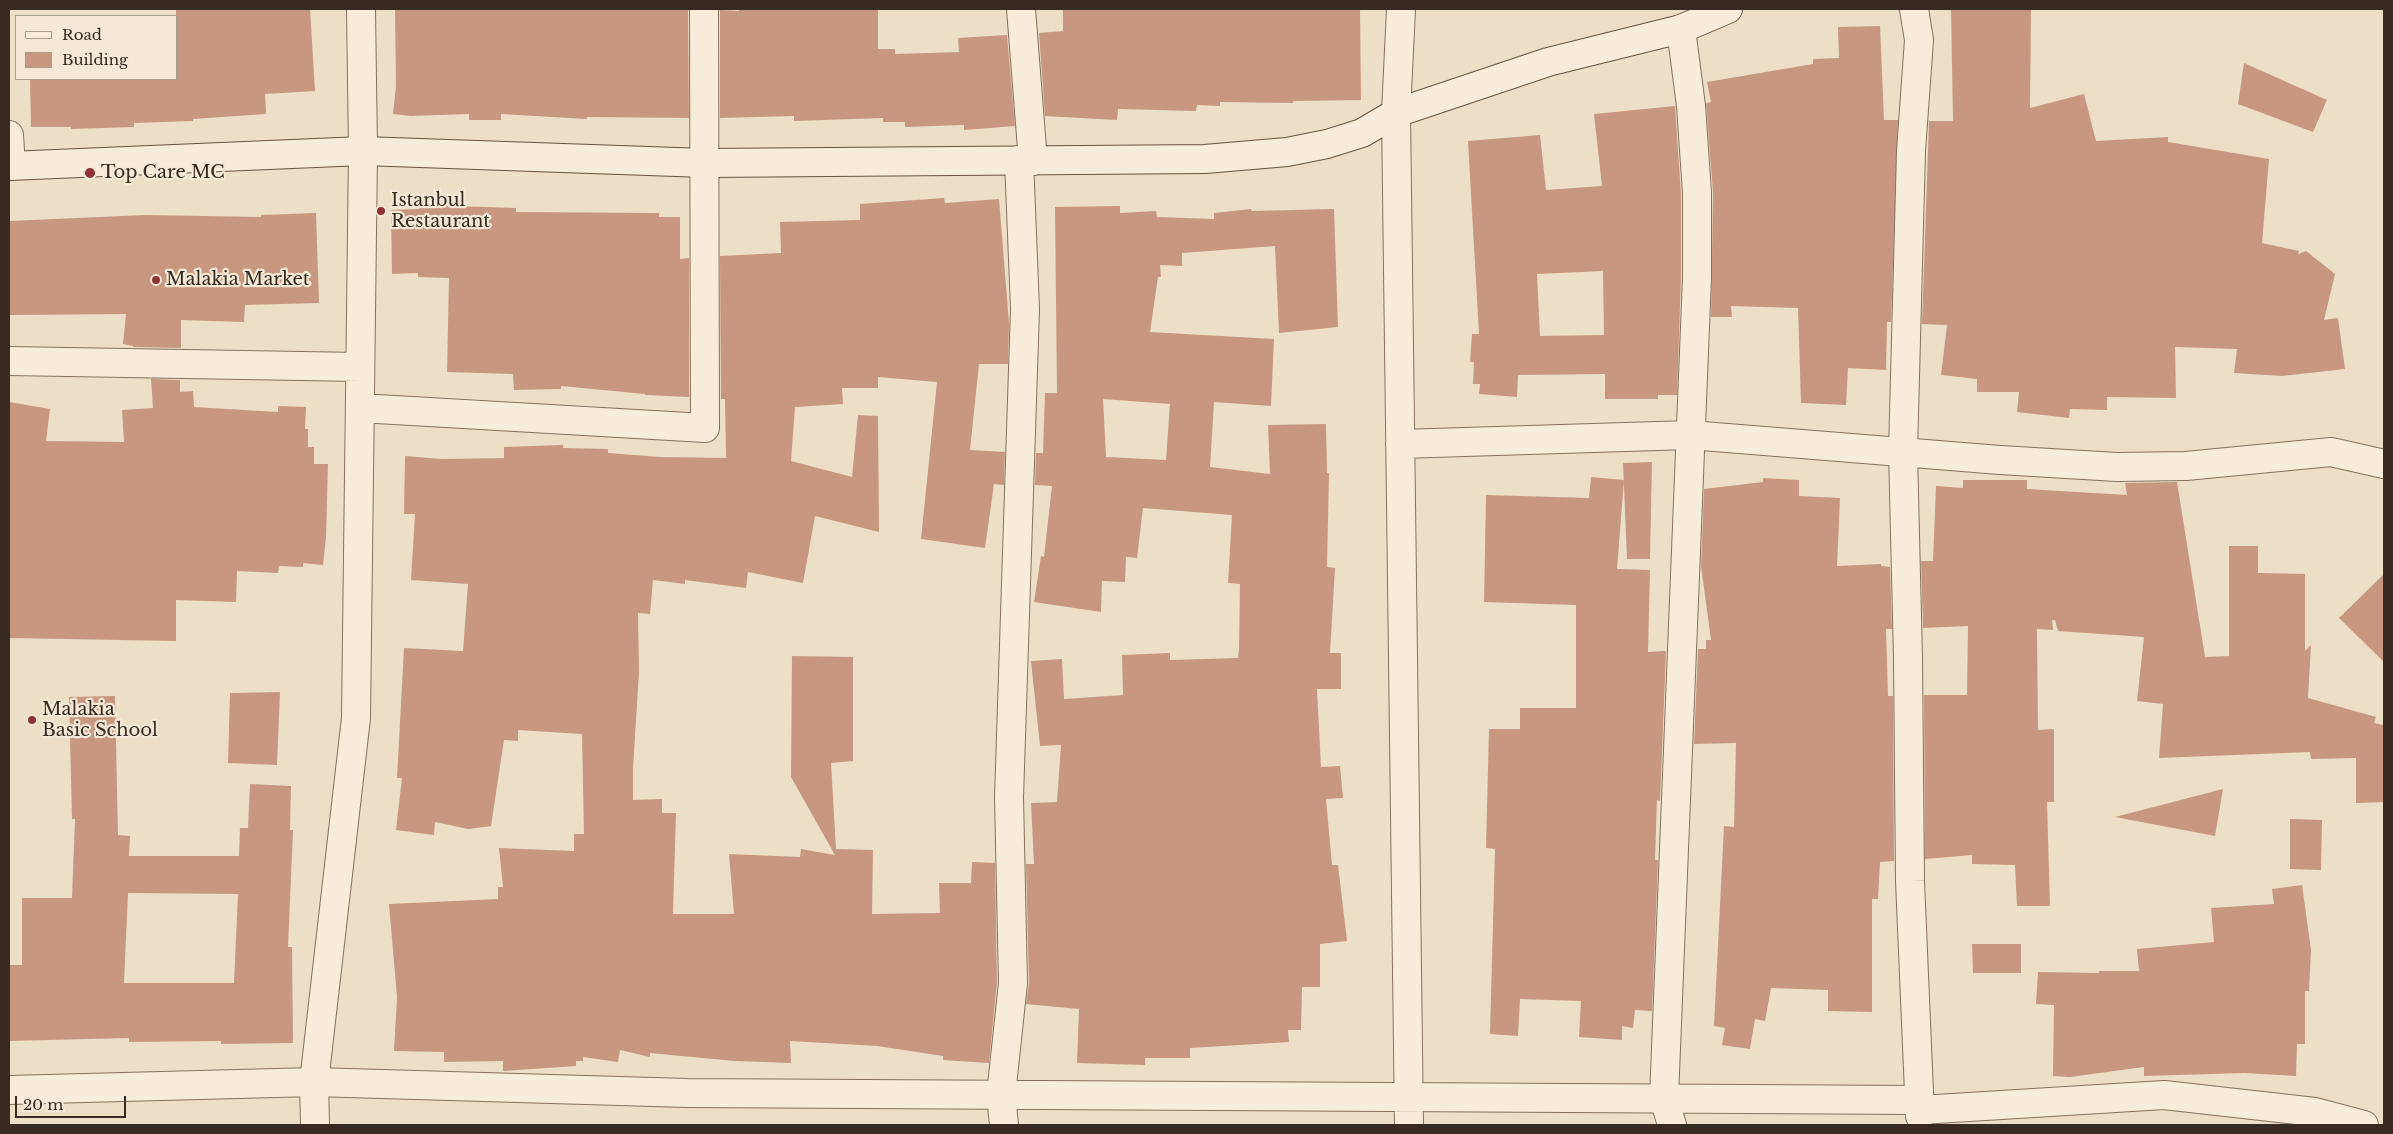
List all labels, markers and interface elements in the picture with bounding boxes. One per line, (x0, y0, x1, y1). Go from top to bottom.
legend (15, 15, 178, 80)
text: Road (62, 25, 102, 44)
text: Building (62, 50, 128, 69)
place label: Top Care MC (101, 162, 225, 184)
marker: Top Care MC (83, 166, 97, 180)
place label: Istanbul Restaurant (391, 190, 490, 232)
marker: Istanbul Restaurant (375, 205, 387, 217)
place label: Malakia Market (166, 269, 309, 291)
marker: Malakia Market (150, 274, 162, 286)
place label: Malakia Basic School (42, 699, 158, 742)
marker: Malakia Basic School (26, 714, 38, 726)
scale bar (18, 1086, 129, 1118)
text: 20 m (23, 1095, 63, 1114)

